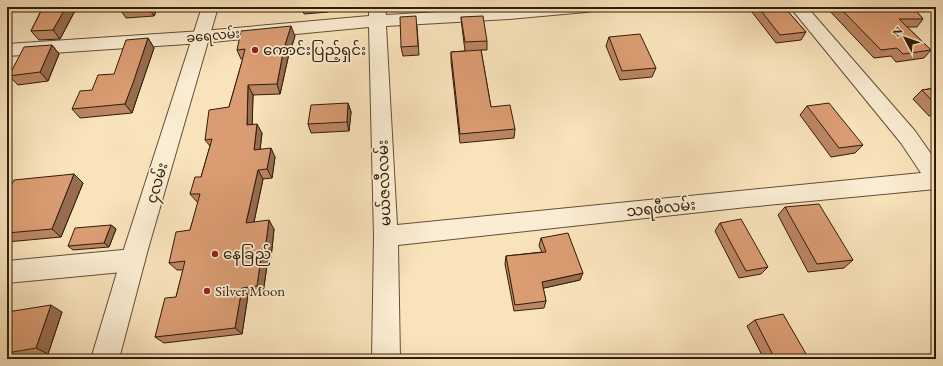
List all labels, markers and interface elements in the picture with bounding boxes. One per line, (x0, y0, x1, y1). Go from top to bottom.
north arrow (885, 18, 925, 58)
text: N (889, 23, 906, 39)
street label: ခရေလမ်း (186, 25, 241, 48)
place label: ကောင်းပြည့်ရှင်း (263, 40, 366, 62)
marker: ကောင်းပြည့်ရှင်း (250, 45, 260, 55)
street label: မယ်ဇလီလမ်း (372, 140, 395, 227)
street label: ၄လမ်း (141, 160, 175, 206)
street label: သရဖီလမ်း (625, 194, 697, 224)
place label: နေခြည် (223, 244, 271, 266)
marker: နေခြည် (210, 249, 220, 259)
place label: Silver Moon (215, 281, 285, 300)
marker: Silver Moon (202, 286, 212, 296)

